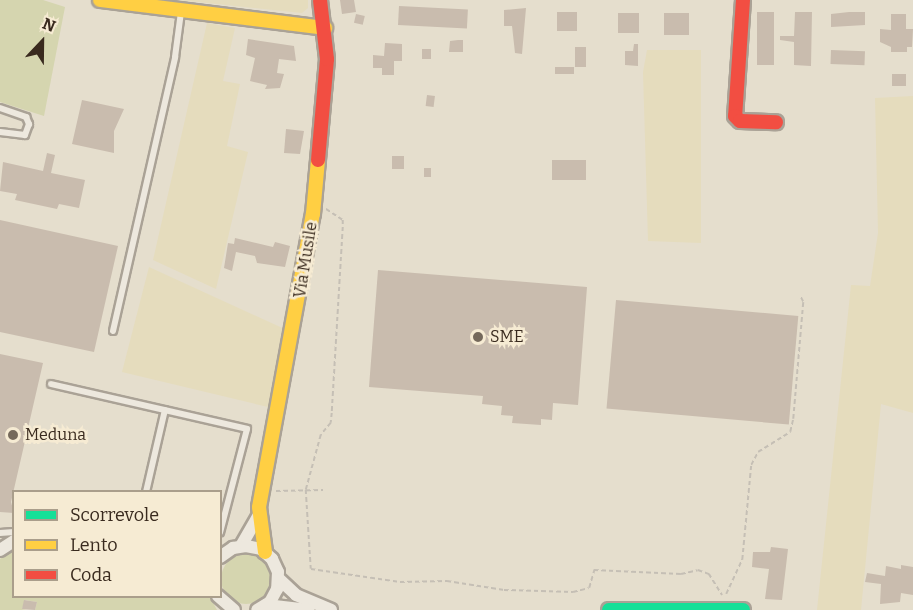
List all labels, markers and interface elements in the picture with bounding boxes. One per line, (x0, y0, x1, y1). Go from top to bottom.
north arrow (12, 12, 72, 72)
text: N (40, 14, 58, 36)
street label: Via Musile (291, 221, 321, 299)
place label: SME (490, 327, 524, 347)
marker: SME (471, 330, 485, 344)
place label: Meduna (25, 425, 86, 445)
marker: Meduna (6, 428, 20, 442)
legend (12, 490, 222, 598)
text: Scorrevole (70, 504, 159, 526)
text: Lento (70, 534, 118, 556)
text: Coda (70, 564, 112, 586)

